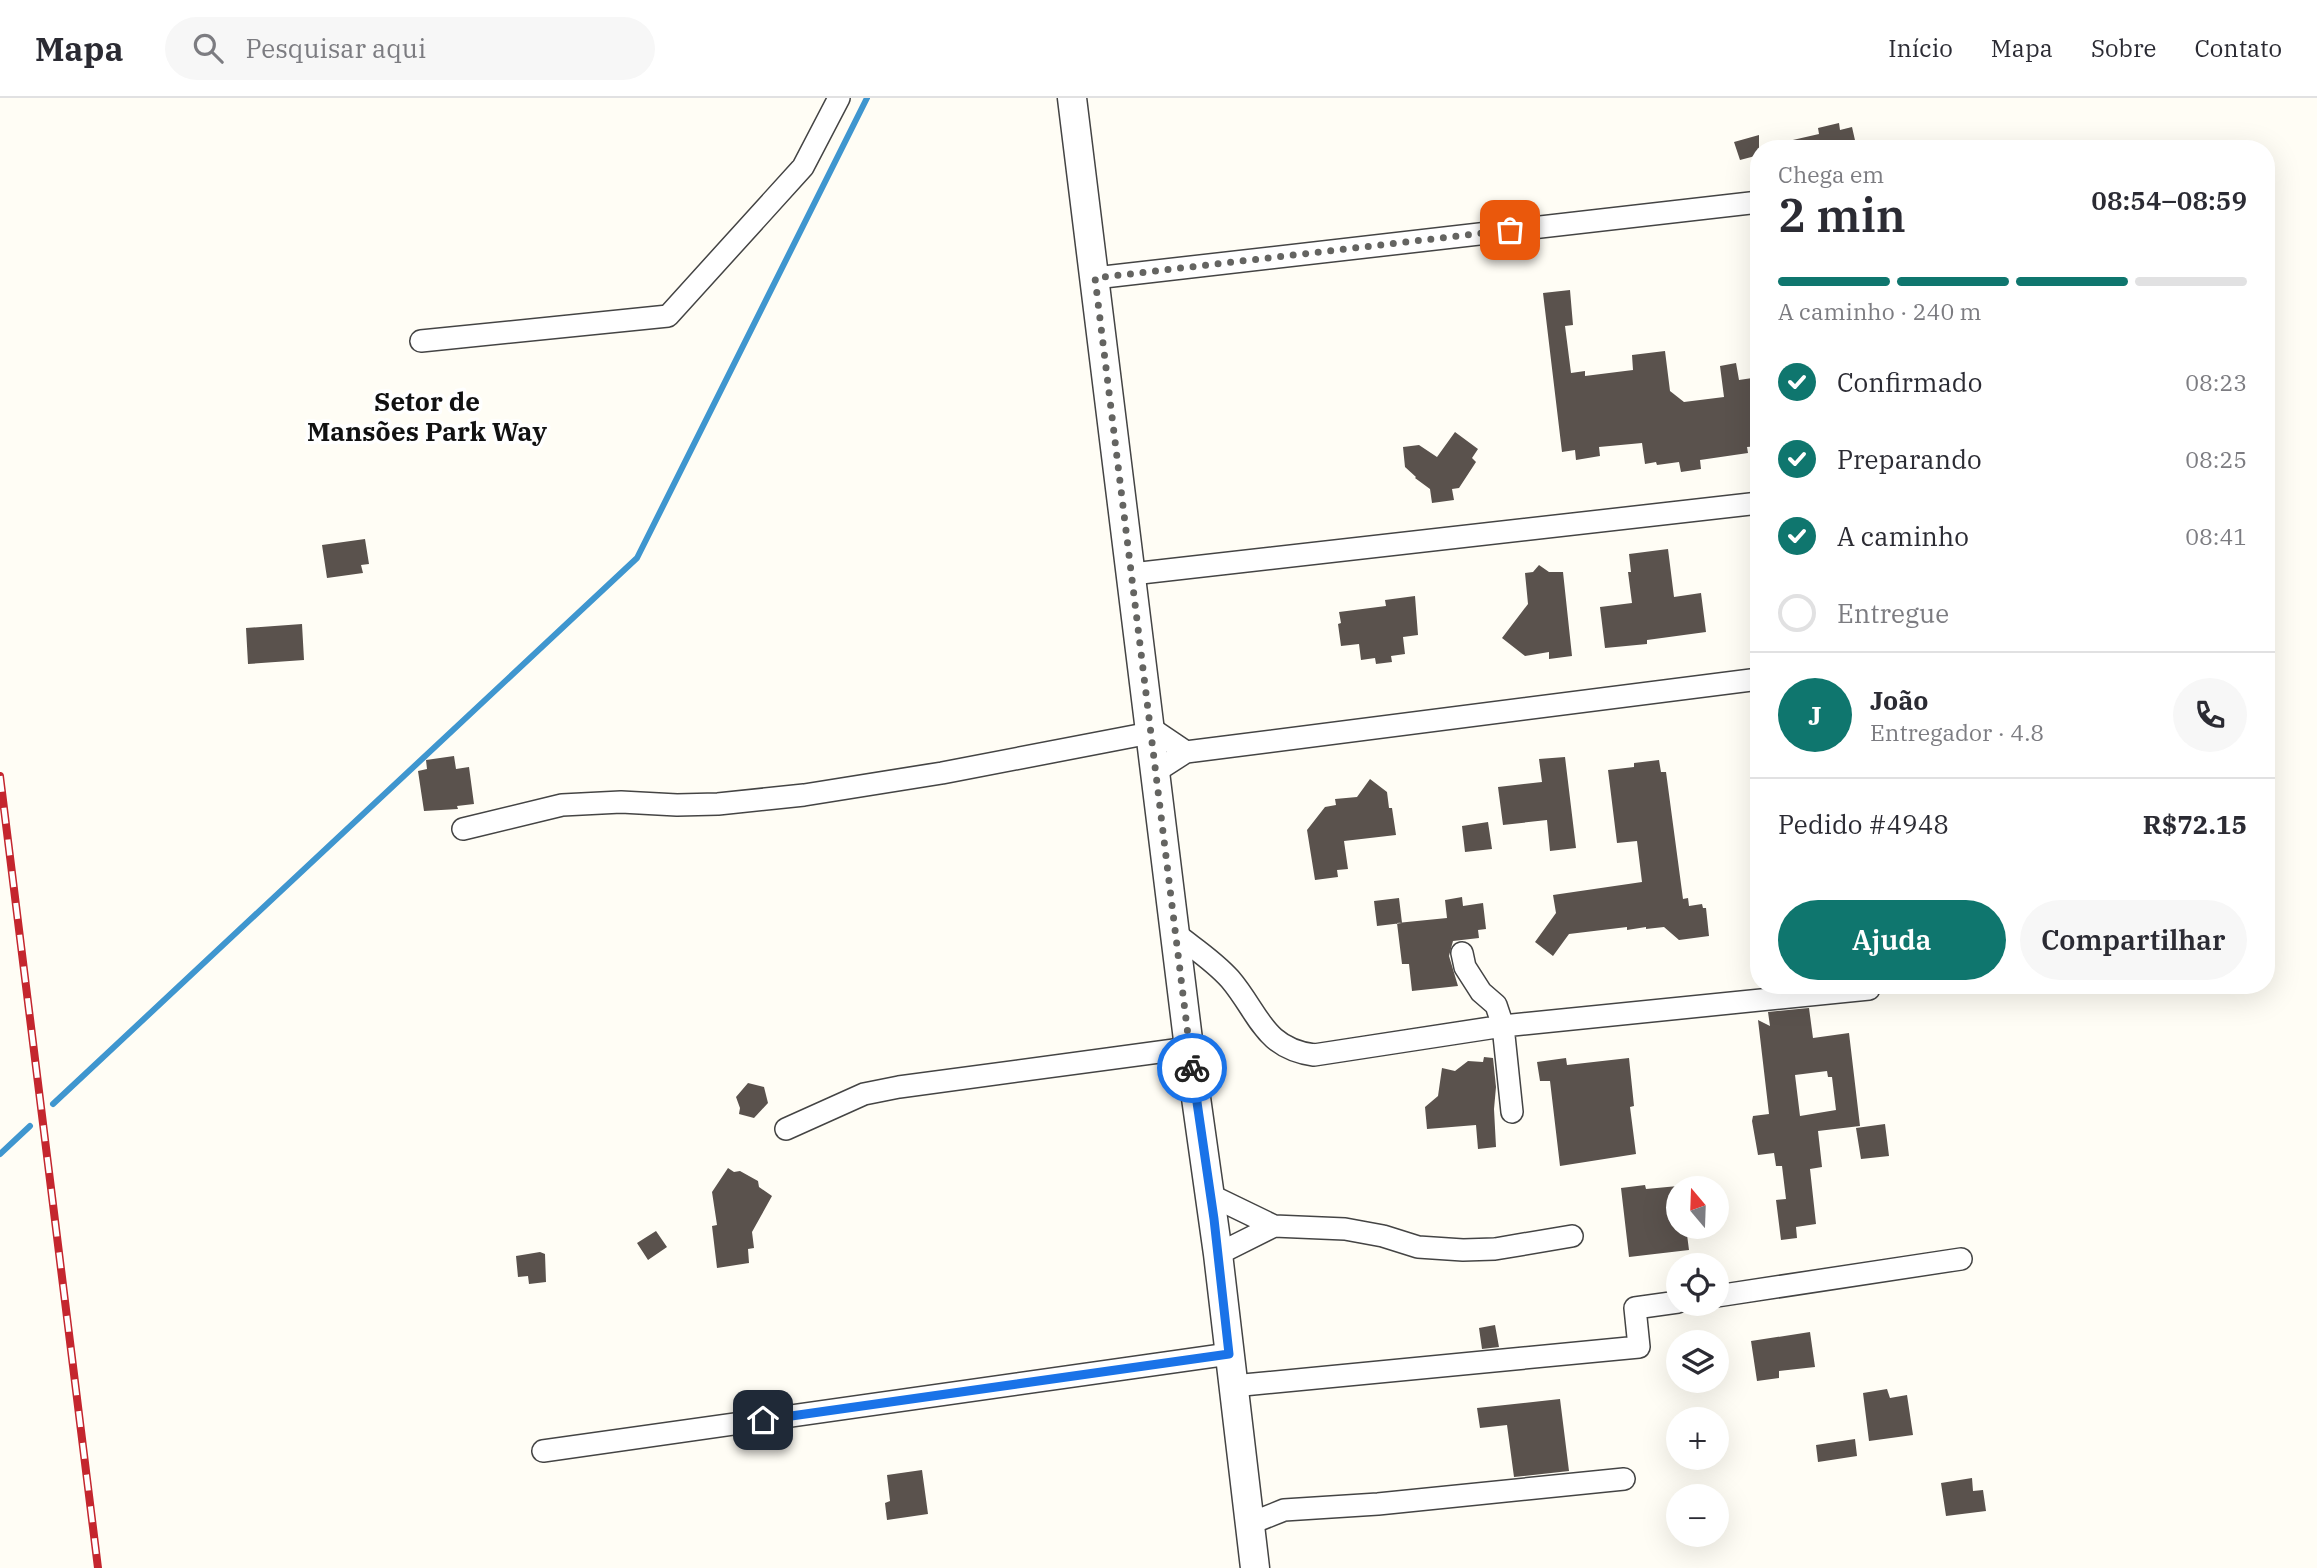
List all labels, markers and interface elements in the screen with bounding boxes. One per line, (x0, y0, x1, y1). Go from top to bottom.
search box (165, 17, 655, 80)
text: Mapa (35, 27, 123, 70)
icon: search (189, 29, 227, 67)
text: Pesquisar aqui (245, 31, 426, 65)
text: Início (1888, 32, 1953, 64)
text: Mapa (1991, 32, 2053, 64)
text: Sobre (2091, 32, 2156, 64)
text: Contato (2194, 32, 2282, 64)
text: Chega em (1778, 159, 1884, 189)
text: 08:54–08:59 (2091, 183, 2247, 217)
text: 2 min (1778, 185, 1906, 245)
pin (1480, 200, 1540, 260)
icon: bag (1491, 211, 1529, 249)
text: A caminho · 240 m (1778, 296, 1981, 326)
icon: check (1778, 363, 1816, 401)
text: Confirmado (1837, 365, 1982, 399)
text: 08:23 (2185, 367, 2247, 397)
district label: Setor de Mansões Park Way (307, 384, 547, 448)
icon: check (1778, 440, 1816, 478)
text: Preparando (1837, 442, 1982, 476)
text: 08:25 (2185, 444, 2247, 474)
icon: check (1778, 517, 1816, 555)
text: A caminho (1837, 519, 1969, 553)
text: 08:41 (2185, 521, 2247, 551)
text: Entregue (1837, 596, 1949, 630)
button: phone (2173, 678, 2247, 752)
text: João (1870, 683, 1928, 717)
text: J (1808, 698, 1822, 732)
text: Entregador · 4.8 (1870, 717, 2044, 747)
text: Pedido #4948 (1778, 807, 1949, 841)
text: R$72.15 (2143, 807, 2247, 841)
button: Ajuda (1778, 900, 2006, 980)
button: Compartilhar (2020, 900, 2247, 980)
courier (1157, 1033, 1227, 1103)
icon: bike (1173, 1049, 1211, 1087)
north arrow (1666, 1176, 1729, 1239)
map controls (1666, 1176, 1729, 1547)
button: locate (1666, 1253, 1729, 1316)
button: layers (1666, 1330, 1729, 1393)
pin (733, 1390, 793, 1450)
icon: home (744, 1401, 782, 1439)
button: + (1666, 1407, 1729, 1470)
button: − (1666, 1484, 1729, 1547)

